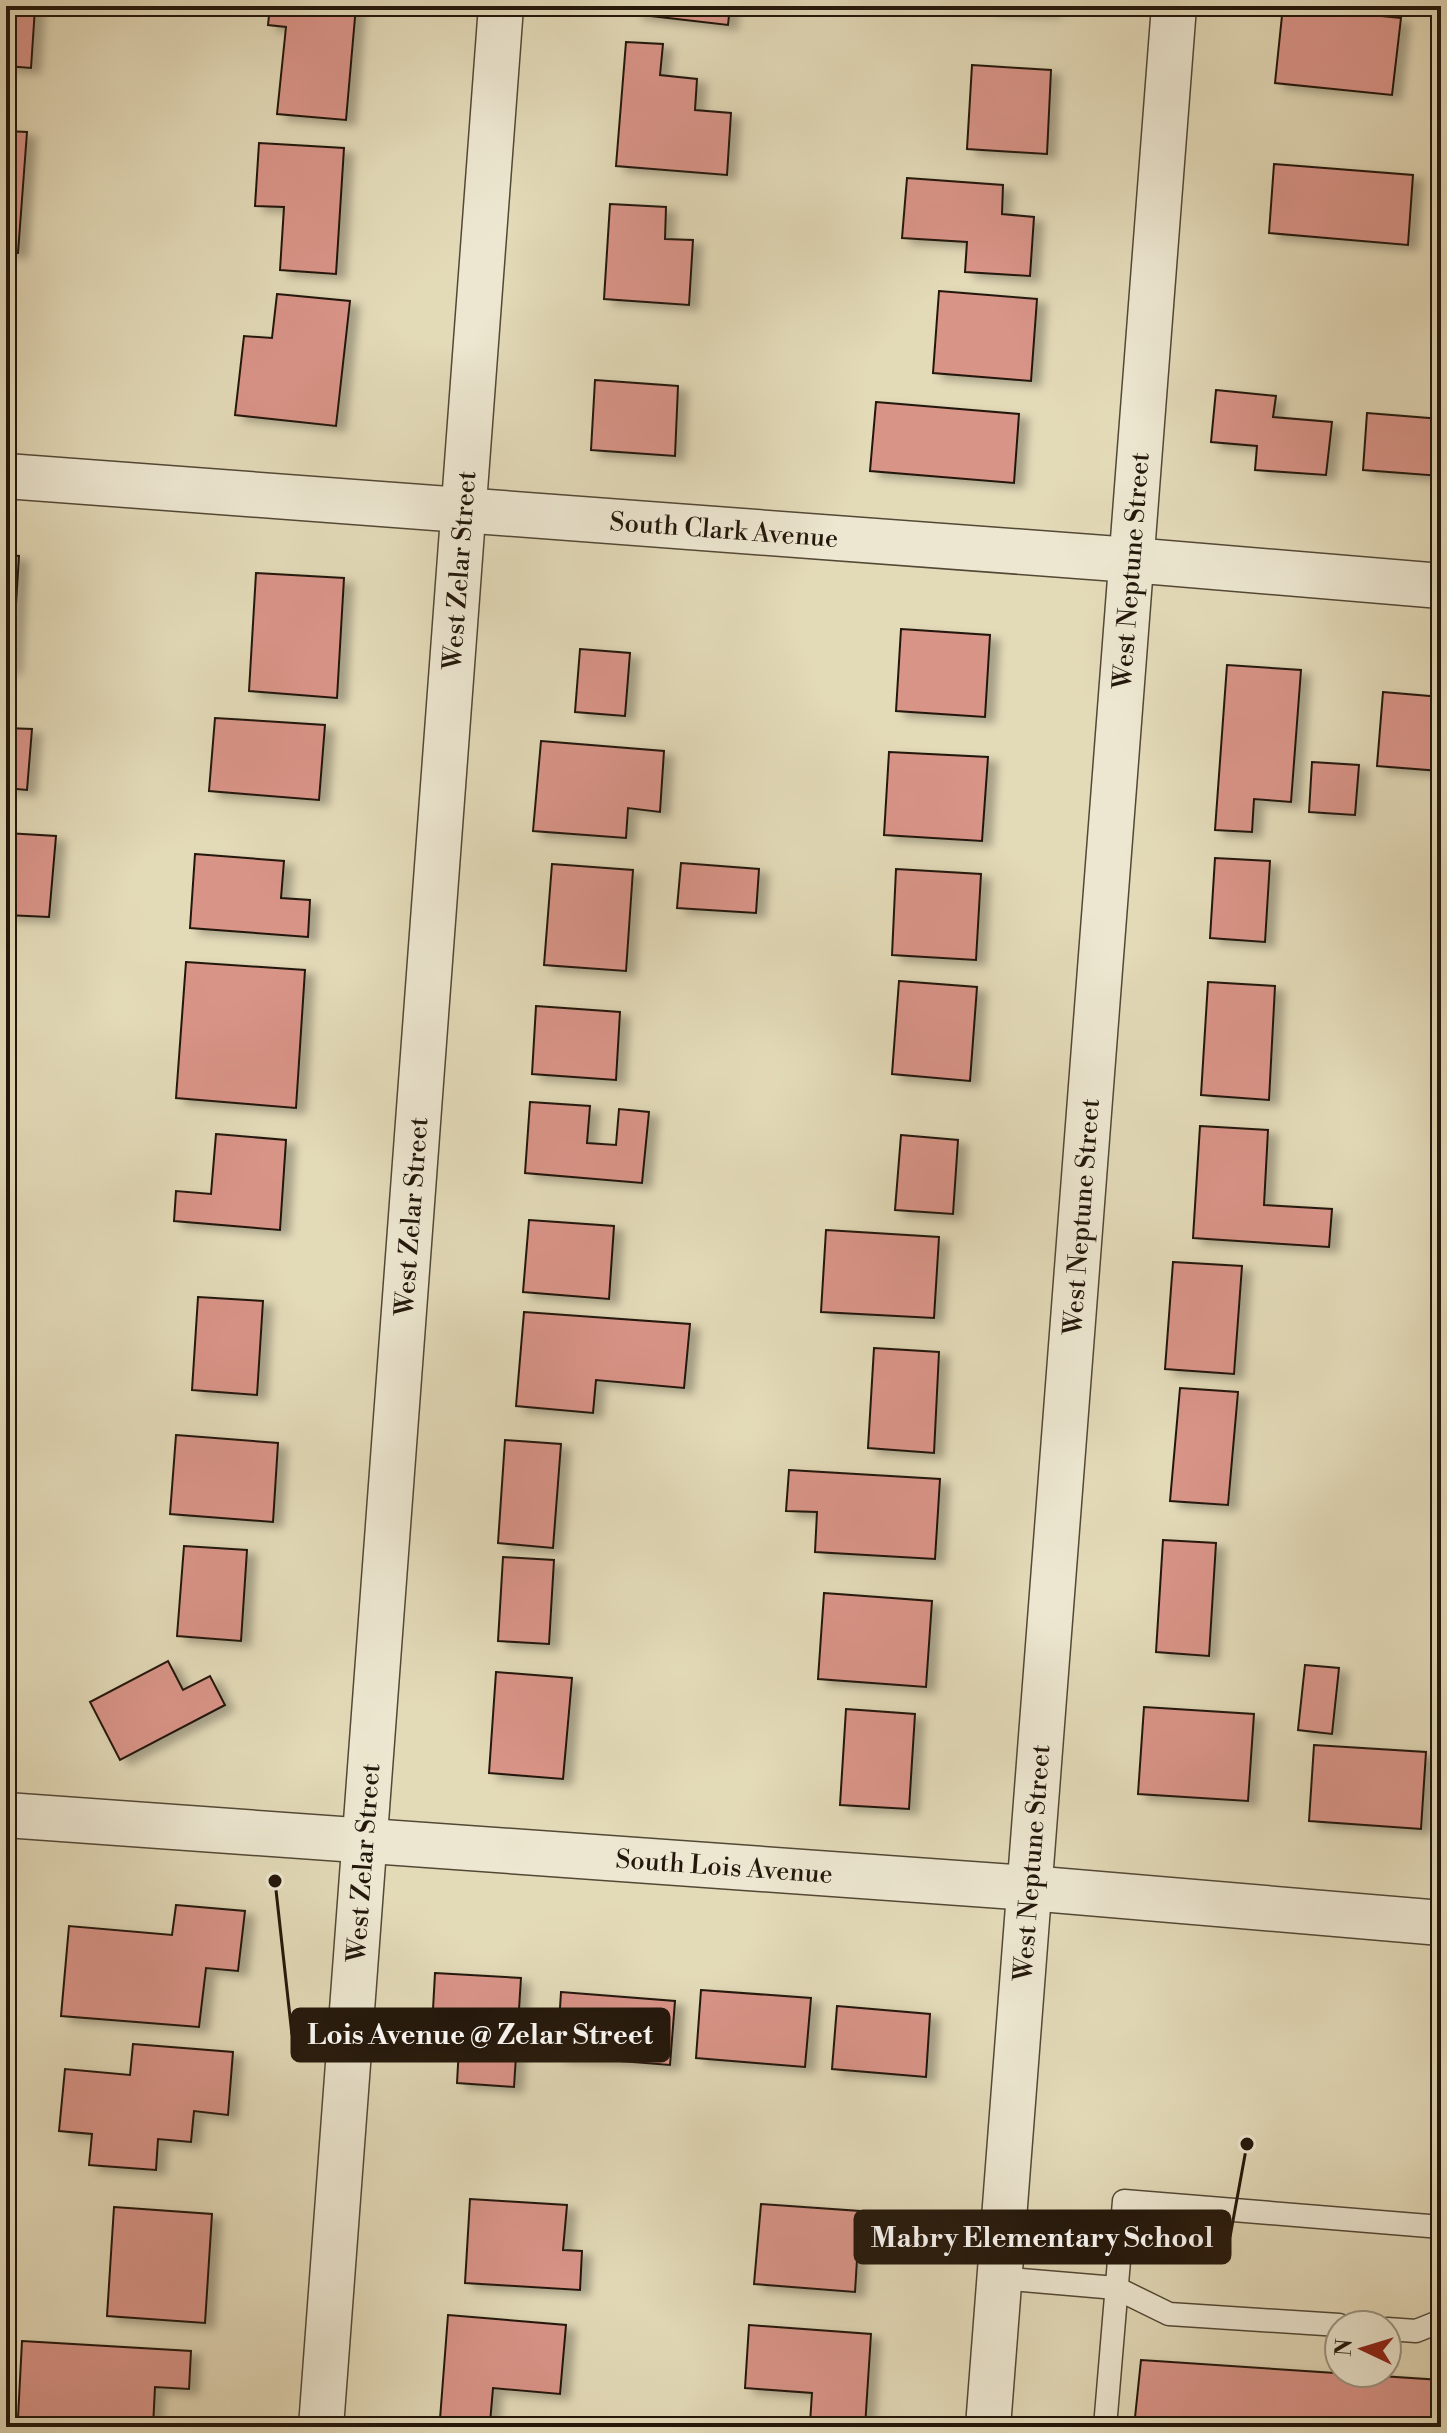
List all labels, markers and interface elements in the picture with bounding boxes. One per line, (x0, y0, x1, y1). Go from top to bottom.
street label: West Neptune Street (1107, 451, 1157, 691)
street label: West Zelar Street (437, 470, 483, 672)
street label: South Clark Avenue (608, 506, 839, 555)
street label: West Neptune Street (1057, 1097, 1107, 1337)
street label: West Zelar Street (389, 1116, 435, 1318)
street label: West Neptune Street (1007, 1743, 1057, 1983)
street label: West Zelar Street (341, 1762, 387, 1964)
street label: South Lois Avenue (614, 1844, 834, 1891)
callout: Lois Avenue @ Zelar Street (292, 2009, 669, 2061)
text: Lois Avenue @ Zelar Street (307, 2018, 654, 2053)
callout: Mabry Elementary School (855, 2211, 1230, 2263)
text: Mabry Elementary School (871, 2221, 1213, 2256)
north arrow (1323, 2309, 1403, 2389)
text: N (1330, 2337, 1359, 2357)

